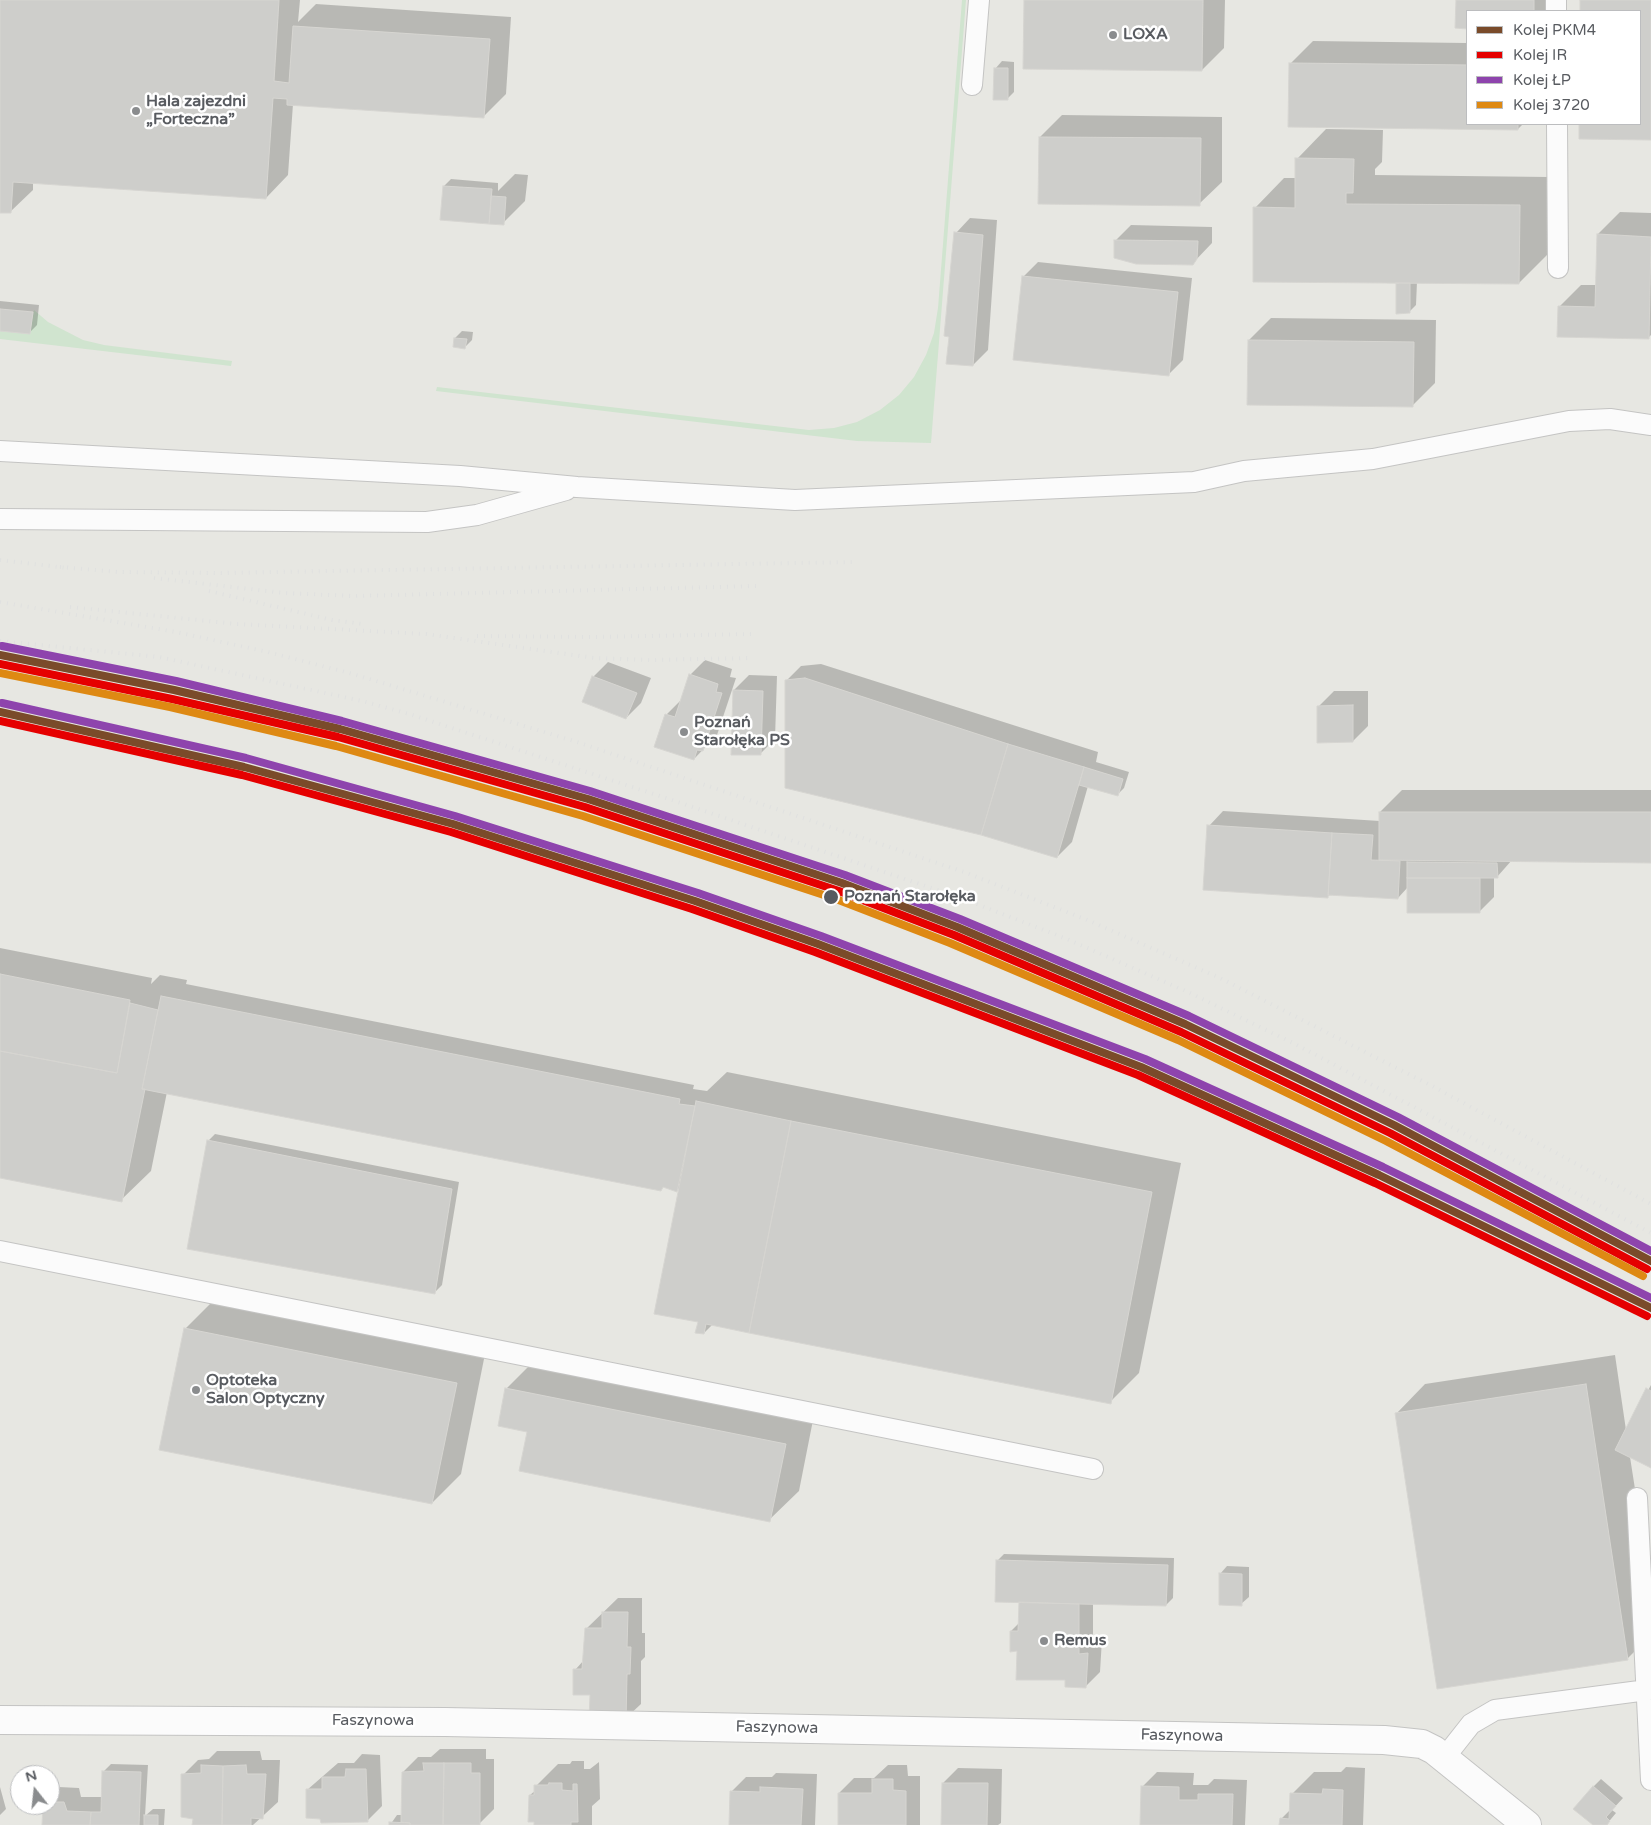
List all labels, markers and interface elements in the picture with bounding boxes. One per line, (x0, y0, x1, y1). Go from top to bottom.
legend (1466, 10, 1641, 125)
text: Kolej PKM4 (1513, 21, 1596, 39)
place label: LOXA (1123, 25, 1168, 45)
marker: LOXA (1107, 29, 1119, 41)
text: Kolej IR (1513, 46, 1567, 64)
text: Kolej ŁP (1513, 71, 1571, 89)
place label: Hala zajezdni „Forteczna” (146, 92, 246, 130)
text: Kolej 3720 (1513, 96, 1590, 114)
marker: Hala zajezdni „Forteczna” (130, 105, 142, 117)
place label: Poznań Starołęka PS (694, 713, 790, 751)
marker: Poznań Starołęka PS (678, 726, 690, 738)
place label: Poznań Starołęka (844, 887, 976, 907)
marker: Poznań Starołęka (822, 888, 840, 906)
place label: Optoteka Salon Optyczny (206, 1371, 325, 1409)
marker: Optoteka Salon Optyczny (190, 1384, 202, 1396)
place label: Remus (1054, 1631, 1106, 1651)
marker: Remus (1038, 1635, 1050, 1647)
street label: Faszynowa (332, 1711, 414, 1731)
street label: Faszynowa (736, 1718, 818, 1738)
street label: Faszynowa (1141, 1726, 1223, 1746)
north arrow (10, 1765, 60, 1815)
text: N (23, 1766, 39, 1786)

